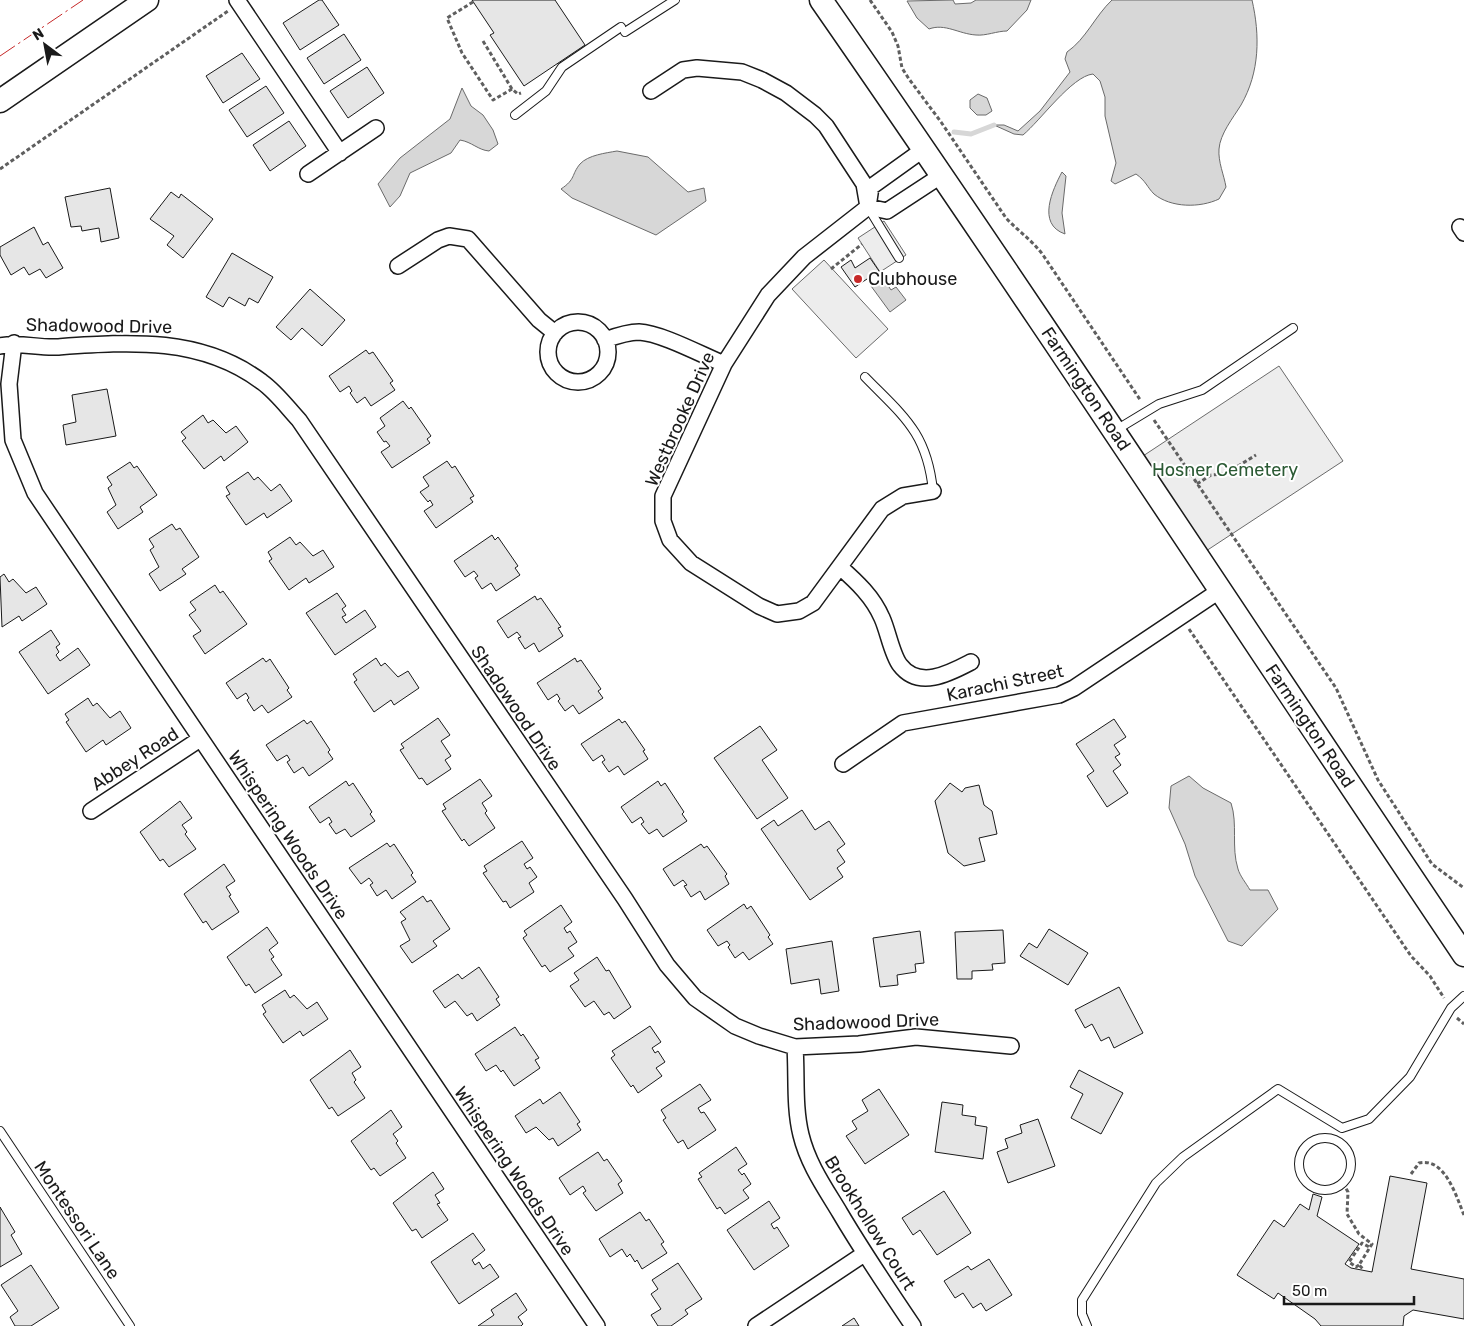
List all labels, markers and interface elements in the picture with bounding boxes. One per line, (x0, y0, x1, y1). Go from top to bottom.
north arrow (20, 20, 70, 70)
text: N (30, 25, 47, 44)
place label: Clubhouse (868, 268, 957, 290)
marker: Clubhouse (852, 273, 864, 285)
street label: Shadowood Drive (26, 314, 172, 338)
street label: Farmington Road (1037, 323, 1135, 455)
street label: Westbrooke Drive (640, 348, 720, 490)
park label: Hosner Cemetery (1152, 459, 1298, 481)
street label: Shadowood Drive (466, 641, 566, 775)
street label: Karachi Street (945, 660, 1065, 706)
street label: Farmington Road (1261, 660, 1359, 792)
street label: Abbey Road (87, 723, 183, 795)
street label: Whispering Woods Drive (223, 746, 353, 924)
street label: Shadowood Drive (793, 1008, 939, 1036)
street label: Whispering Woods Drive (449, 1082, 579, 1260)
street label: Brookhollow Court (820, 1152, 920, 1294)
street label: Montessori Lane (29, 1157, 125, 1283)
scale bar (1284, 1274, 1414, 1306)
text: 50 m (1292, 1282, 1327, 1300)

